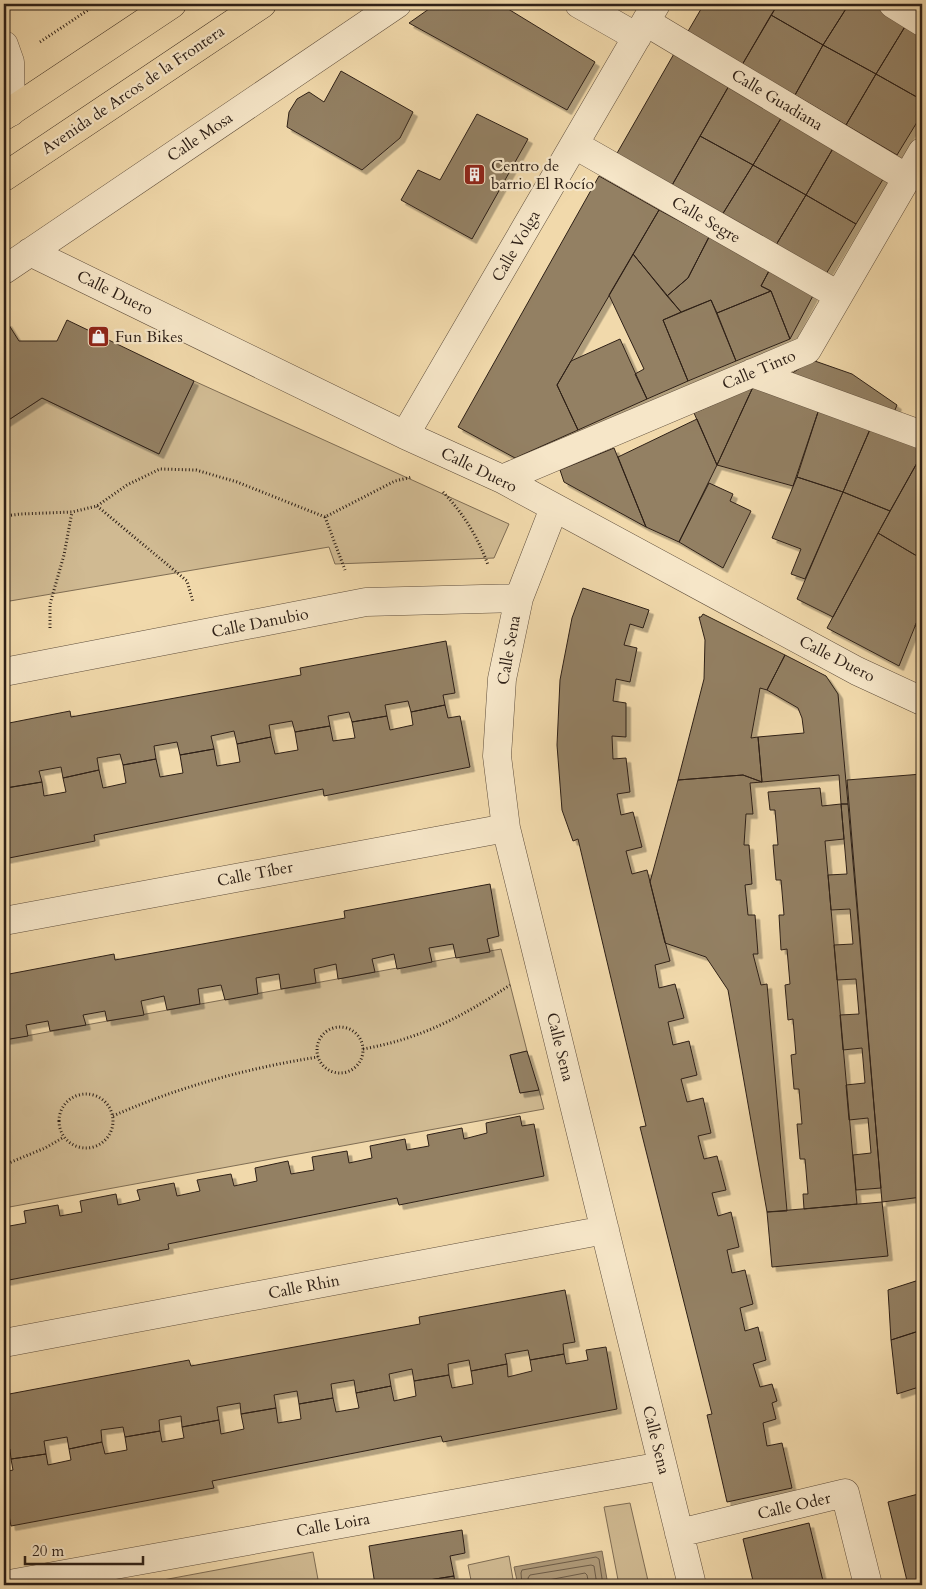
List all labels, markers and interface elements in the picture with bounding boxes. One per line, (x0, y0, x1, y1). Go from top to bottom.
street label: Avenida de Arcos de la Frontera (37, 20, 229, 160)
street label: Calle Guadiana (727, 64, 827, 136)
street label: Calle Mosa (163, 107, 237, 167)
place label: Centro de barrio El Rocío (491, 155, 594, 195)
building icon: Centro de barrio El Rocío (463, 163, 487, 187)
street label: Calle Segre (668, 191, 744, 249)
street label: Calle Volga (487, 206, 545, 286)
street label: Calle Duero (73, 265, 157, 321)
shop icon: Fun Bikes (87, 325, 111, 349)
place label: Fun Bikes (115, 326, 183, 348)
street label: Calle Tinto (719, 345, 799, 395)
street label: Calle Duero (437, 442, 521, 498)
street label: Calle Danubio (210, 603, 311, 643)
street label: Calle Sena (492, 613, 526, 686)
street label: Calle Duero (795, 630, 879, 688)
street label: Calle Tíber (215, 856, 295, 892)
street label: Calle Sena (541, 1010, 579, 1084)
street label: Calle Rhin (266, 1269, 342, 1305)
street label: Calle Sena (637, 1403, 675, 1477)
street label: Calle Oder (755, 1487, 833, 1525)
street label: Calle Loira (294, 1508, 372, 1542)
scale bar (25, 1534, 142, 1566)
text: 20 m (32, 1541, 64, 1561)

